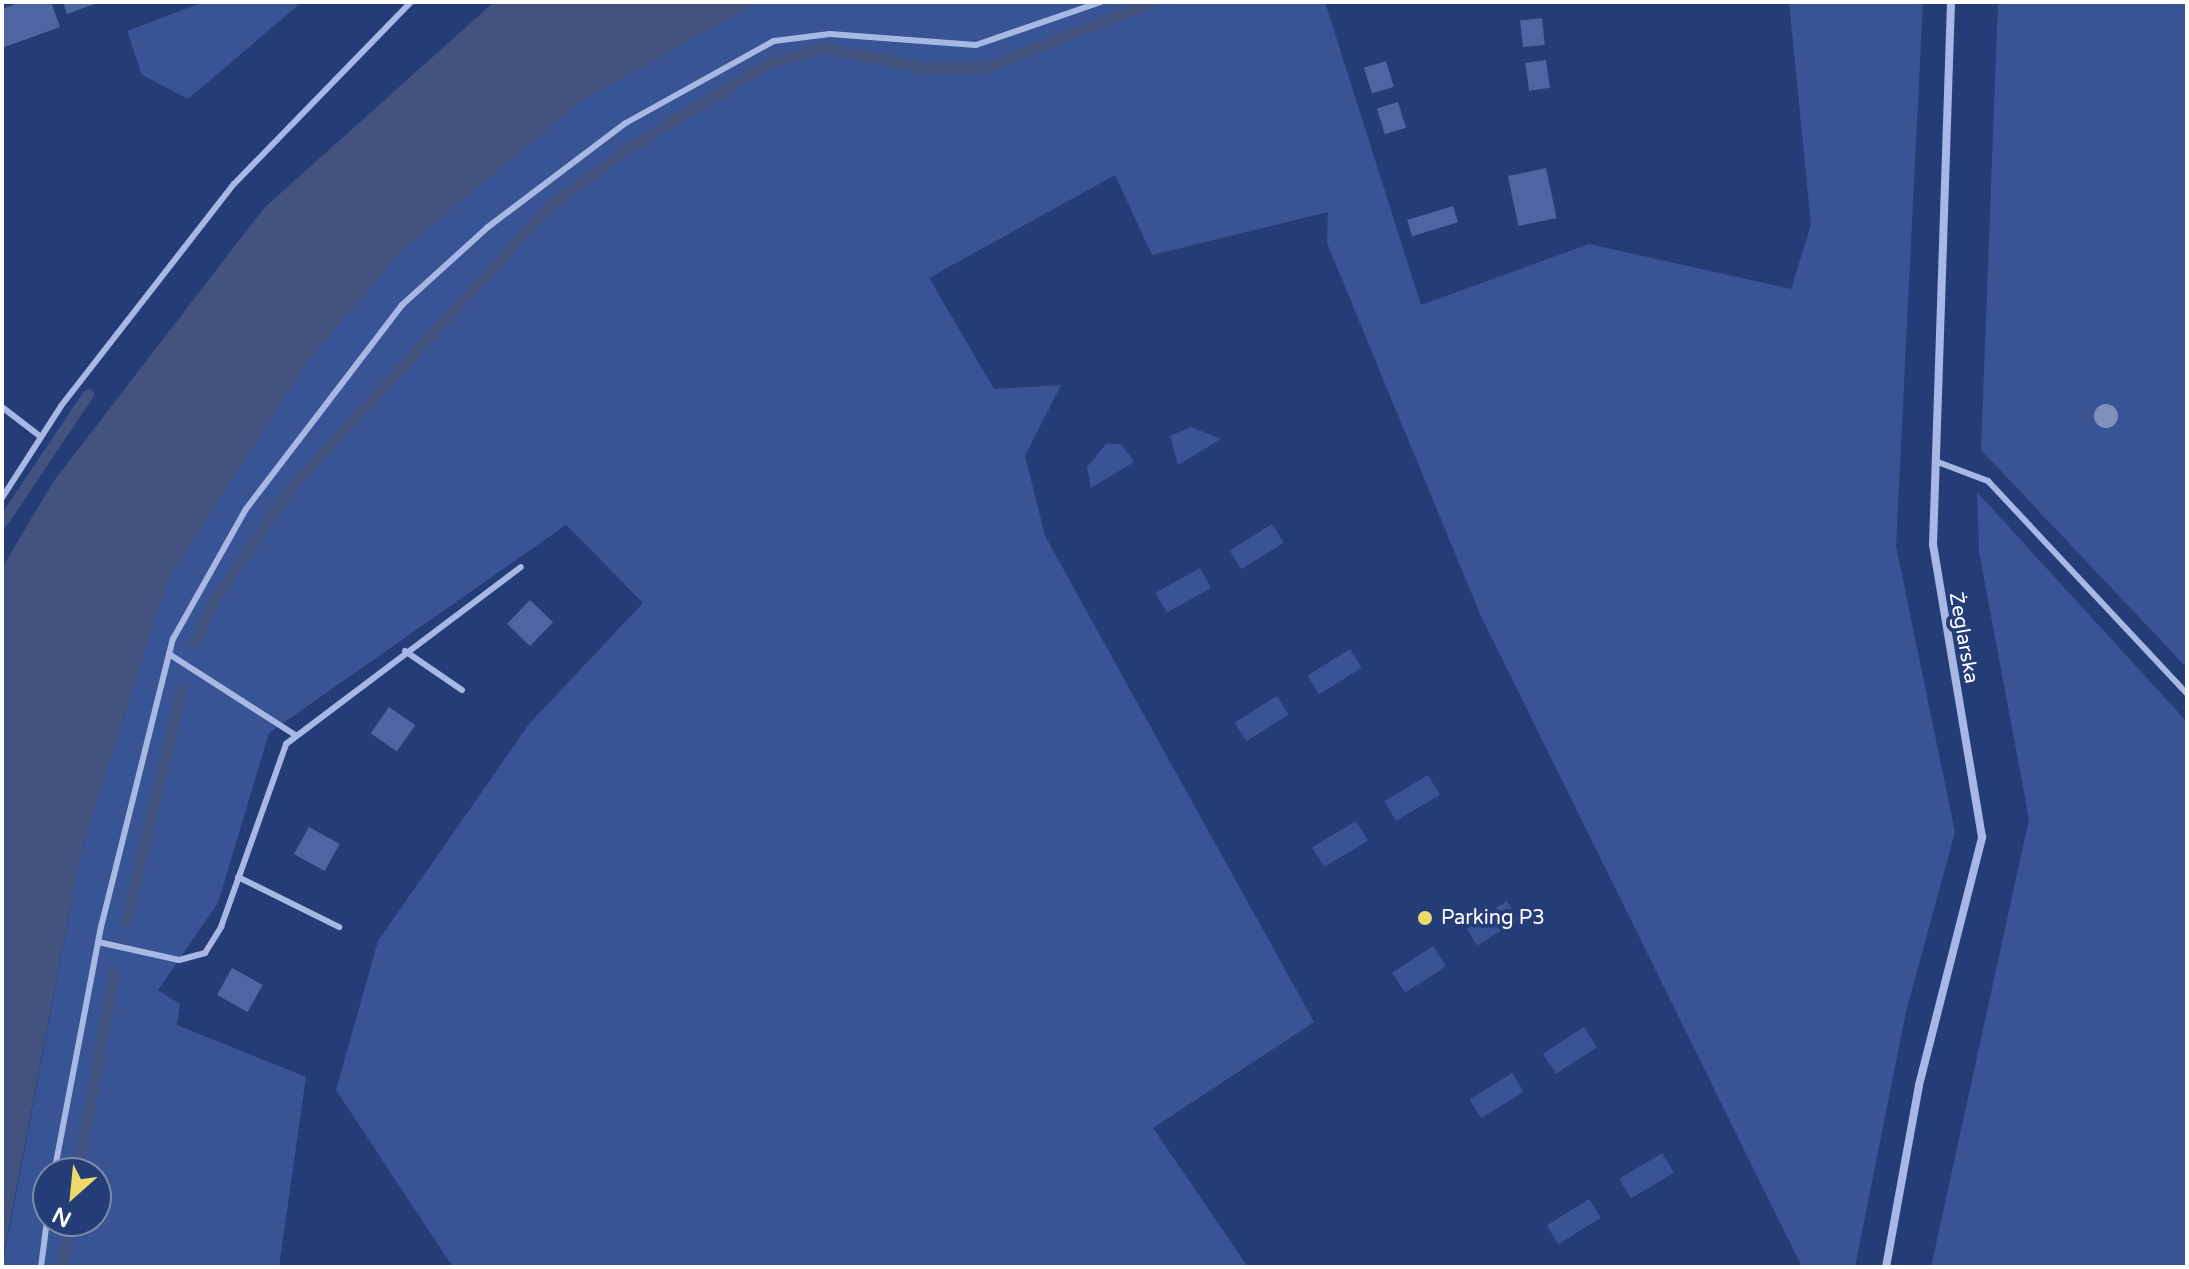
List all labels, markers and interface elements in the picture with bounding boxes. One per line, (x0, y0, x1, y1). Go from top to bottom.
street label: Żeglarska (1943, 591, 1983, 685)
place label: Parking P3 (1441, 906, 1545, 930)
marker: Parking P3 (1416, 909, 1434, 927)
north arrow (32, 1157, 112, 1237)
text: N (48, 1201, 76, 1232)

